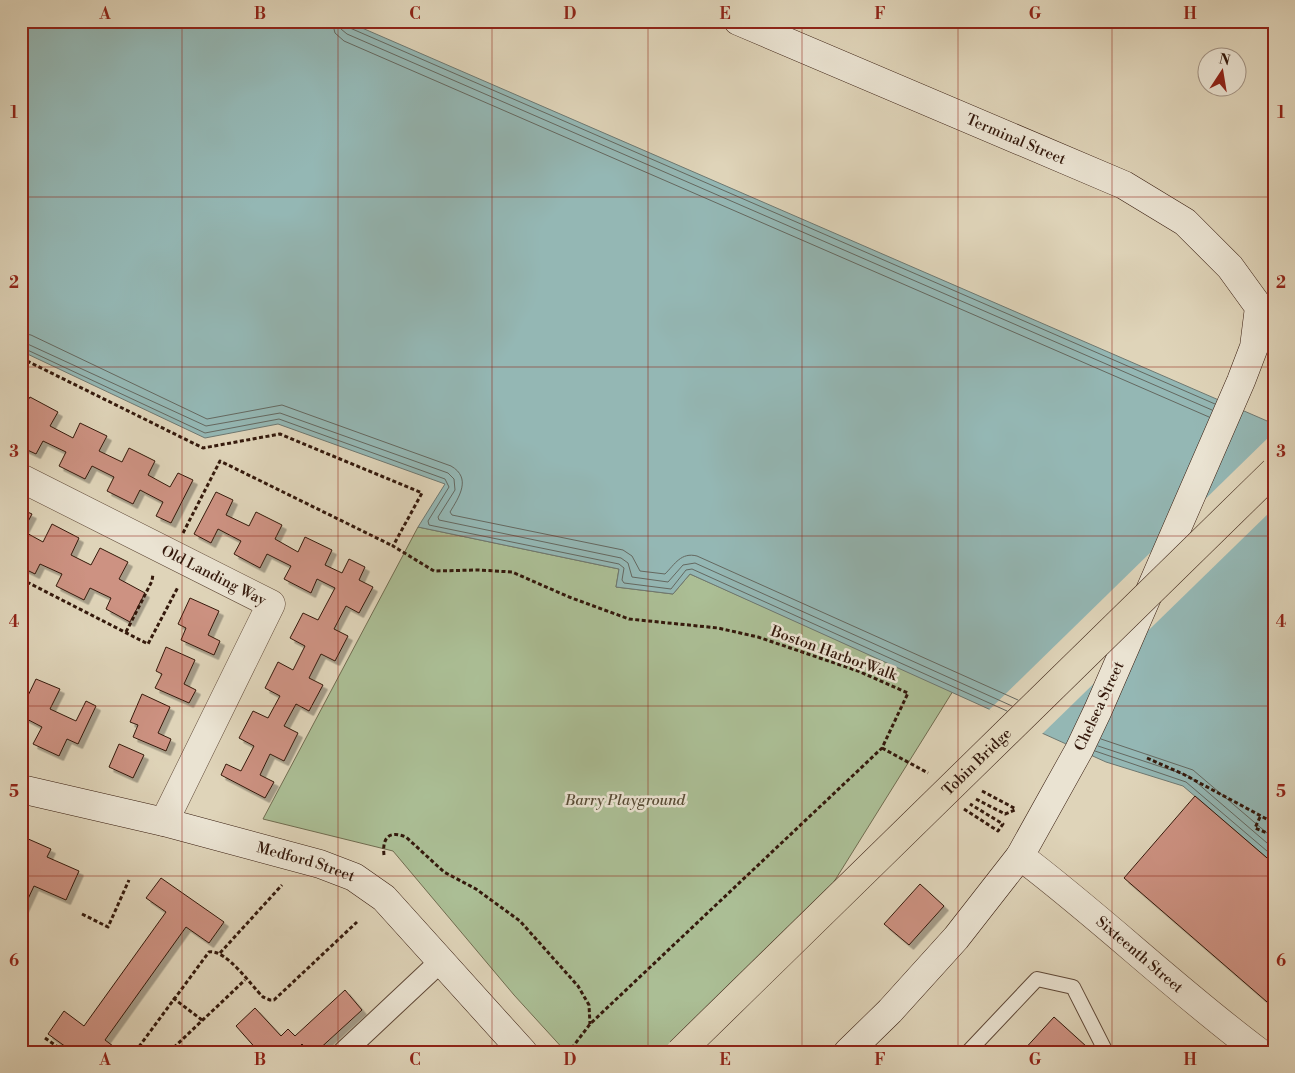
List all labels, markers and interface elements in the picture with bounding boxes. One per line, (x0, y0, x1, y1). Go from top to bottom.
text: A (98, 4, 111, 24)
text: B (254, 4, 266, 24)
text: C (409, 4, 421, 24)
text: D (564, 4, 577, 24)
text: E (719, 4, 731, 24)
text: F (874, 4, 886, 24)
text: G (1029, 4, 1042, 24)
text: H (1183, 4, 1197, 24)
north arrow (1198, 48, 1248, 98)
text: N (1217, 50, 1232, 70)
text: 1 (10, 103, 18, 123)
text: 1 (1277, 103, 1285, 123)
street label: Terminal Street (963, 110, 1069, 169)
text: 2 (9, 273, 19, 293)
text: 2 (1276, 273, 1286, 293)
text: 3 (9, 442, 19, 462)
text: 3 (1276, 442, 1286, 462)
street label: Old Landing Way (158, 541, 270, 610)
text: 4 (9, 612, 20, 632)
text: 4 (1276, 612, 1287, 632)
street label: Boston HarborWalk (767, 621, 901, 686)
street label: Chelsea Street (1070, 658, 1129, 754)
street label: Tobin Bridge (939, 724, 1016, 800)
text: 5 (9, 782, 19, 802)
text: 5 (1276, 782, 1286, 802)
park label: Barry Playground (564, 791, 686, 810)
street label: Medford Street (254, 838, 358, 887)
street label: Sixteenth Street (1092, 912, 1187, 998)
text: 6 (9, 951, 19, 971)
text: 6 (1276, 951, 1286, 971)
text: A (98, 1050, 111, 1070)
text: B (254, 1050, 266, 1070)
text: C (409, 1050, 421, 1070)
text: D (564, 1050, 577, 1070)
text: E (719, 1050, 731, 1070)
text: F (874, 1050, 886, 1070)
text: G (1029, 1050, 1042, 1070)
text: H (1183, 1050, 1197, 1070)

